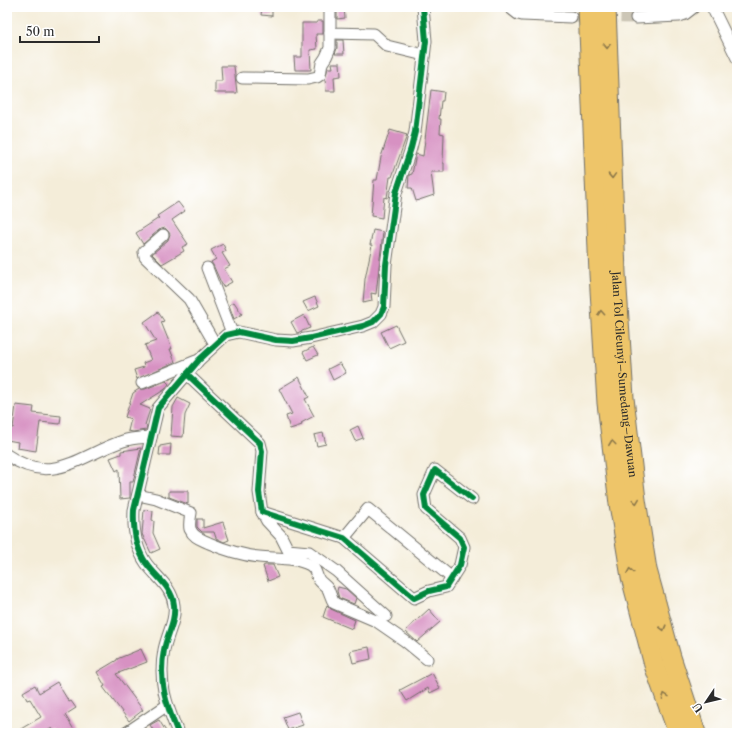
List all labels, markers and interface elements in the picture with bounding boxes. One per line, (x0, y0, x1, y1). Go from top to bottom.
scale bar (20, 18, 99, 44)
text: 50 m (26, 24, 55, 39)
one-way arrow (603, 43, 611, 49)
one-way arrow (608, 173, 616, 179)
street label: Jalan Tol Cileunyi–Sumedang–Dawuan (609, 269, 640, 478)
one-way arrow (597, 310, 606, 316)
one-way arrow (608, 439, 617, 446)
one-way arrow (631, 498, 640, 504)
one-way arrow (626, 568, 635, 574)
one-way arrow (658, 624, 667, 631)
north arrow (686, 682, 726, 722)
one-way arrow (661, 693, 669, 700)
text: U (689, 700, 706, 715)

